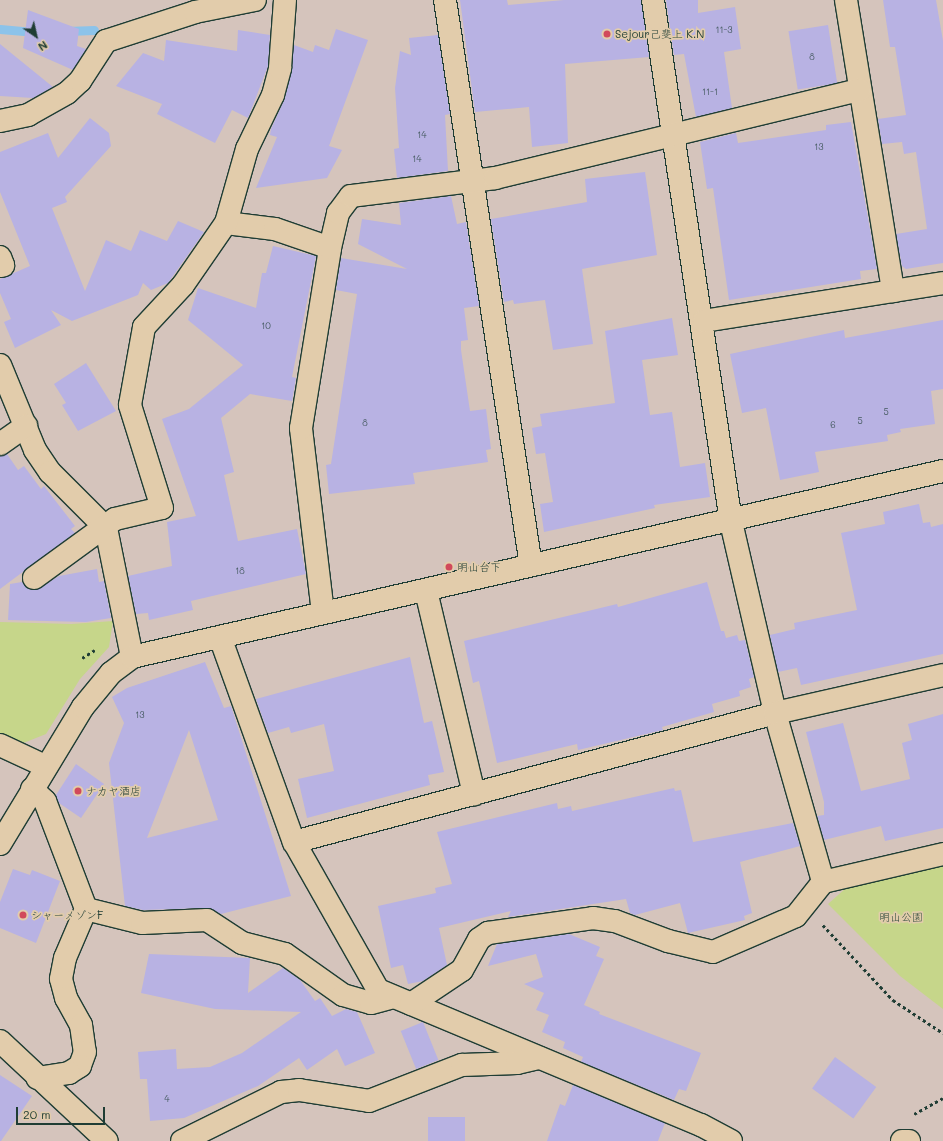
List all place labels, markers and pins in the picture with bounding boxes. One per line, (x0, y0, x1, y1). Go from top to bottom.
place label: Sejour己斐上 K.N (615, 27, 704, 41)
marker: Sejour己斐上 K.N (602, 29, 612, 39)
place label: 明山台下 (457, 560, 501, 574)
marker: 明山台下 (444, 562, 454, 572)
place label: ナカヤ酒店 (86, 784, 141, 798)
marker: ナカヤ酒店 (73, 786, 83, 796)
place label: シャーメゾンF (31, 908, 103, 922)
marker: シャーメゾンF (18, 910, 28, 920)

